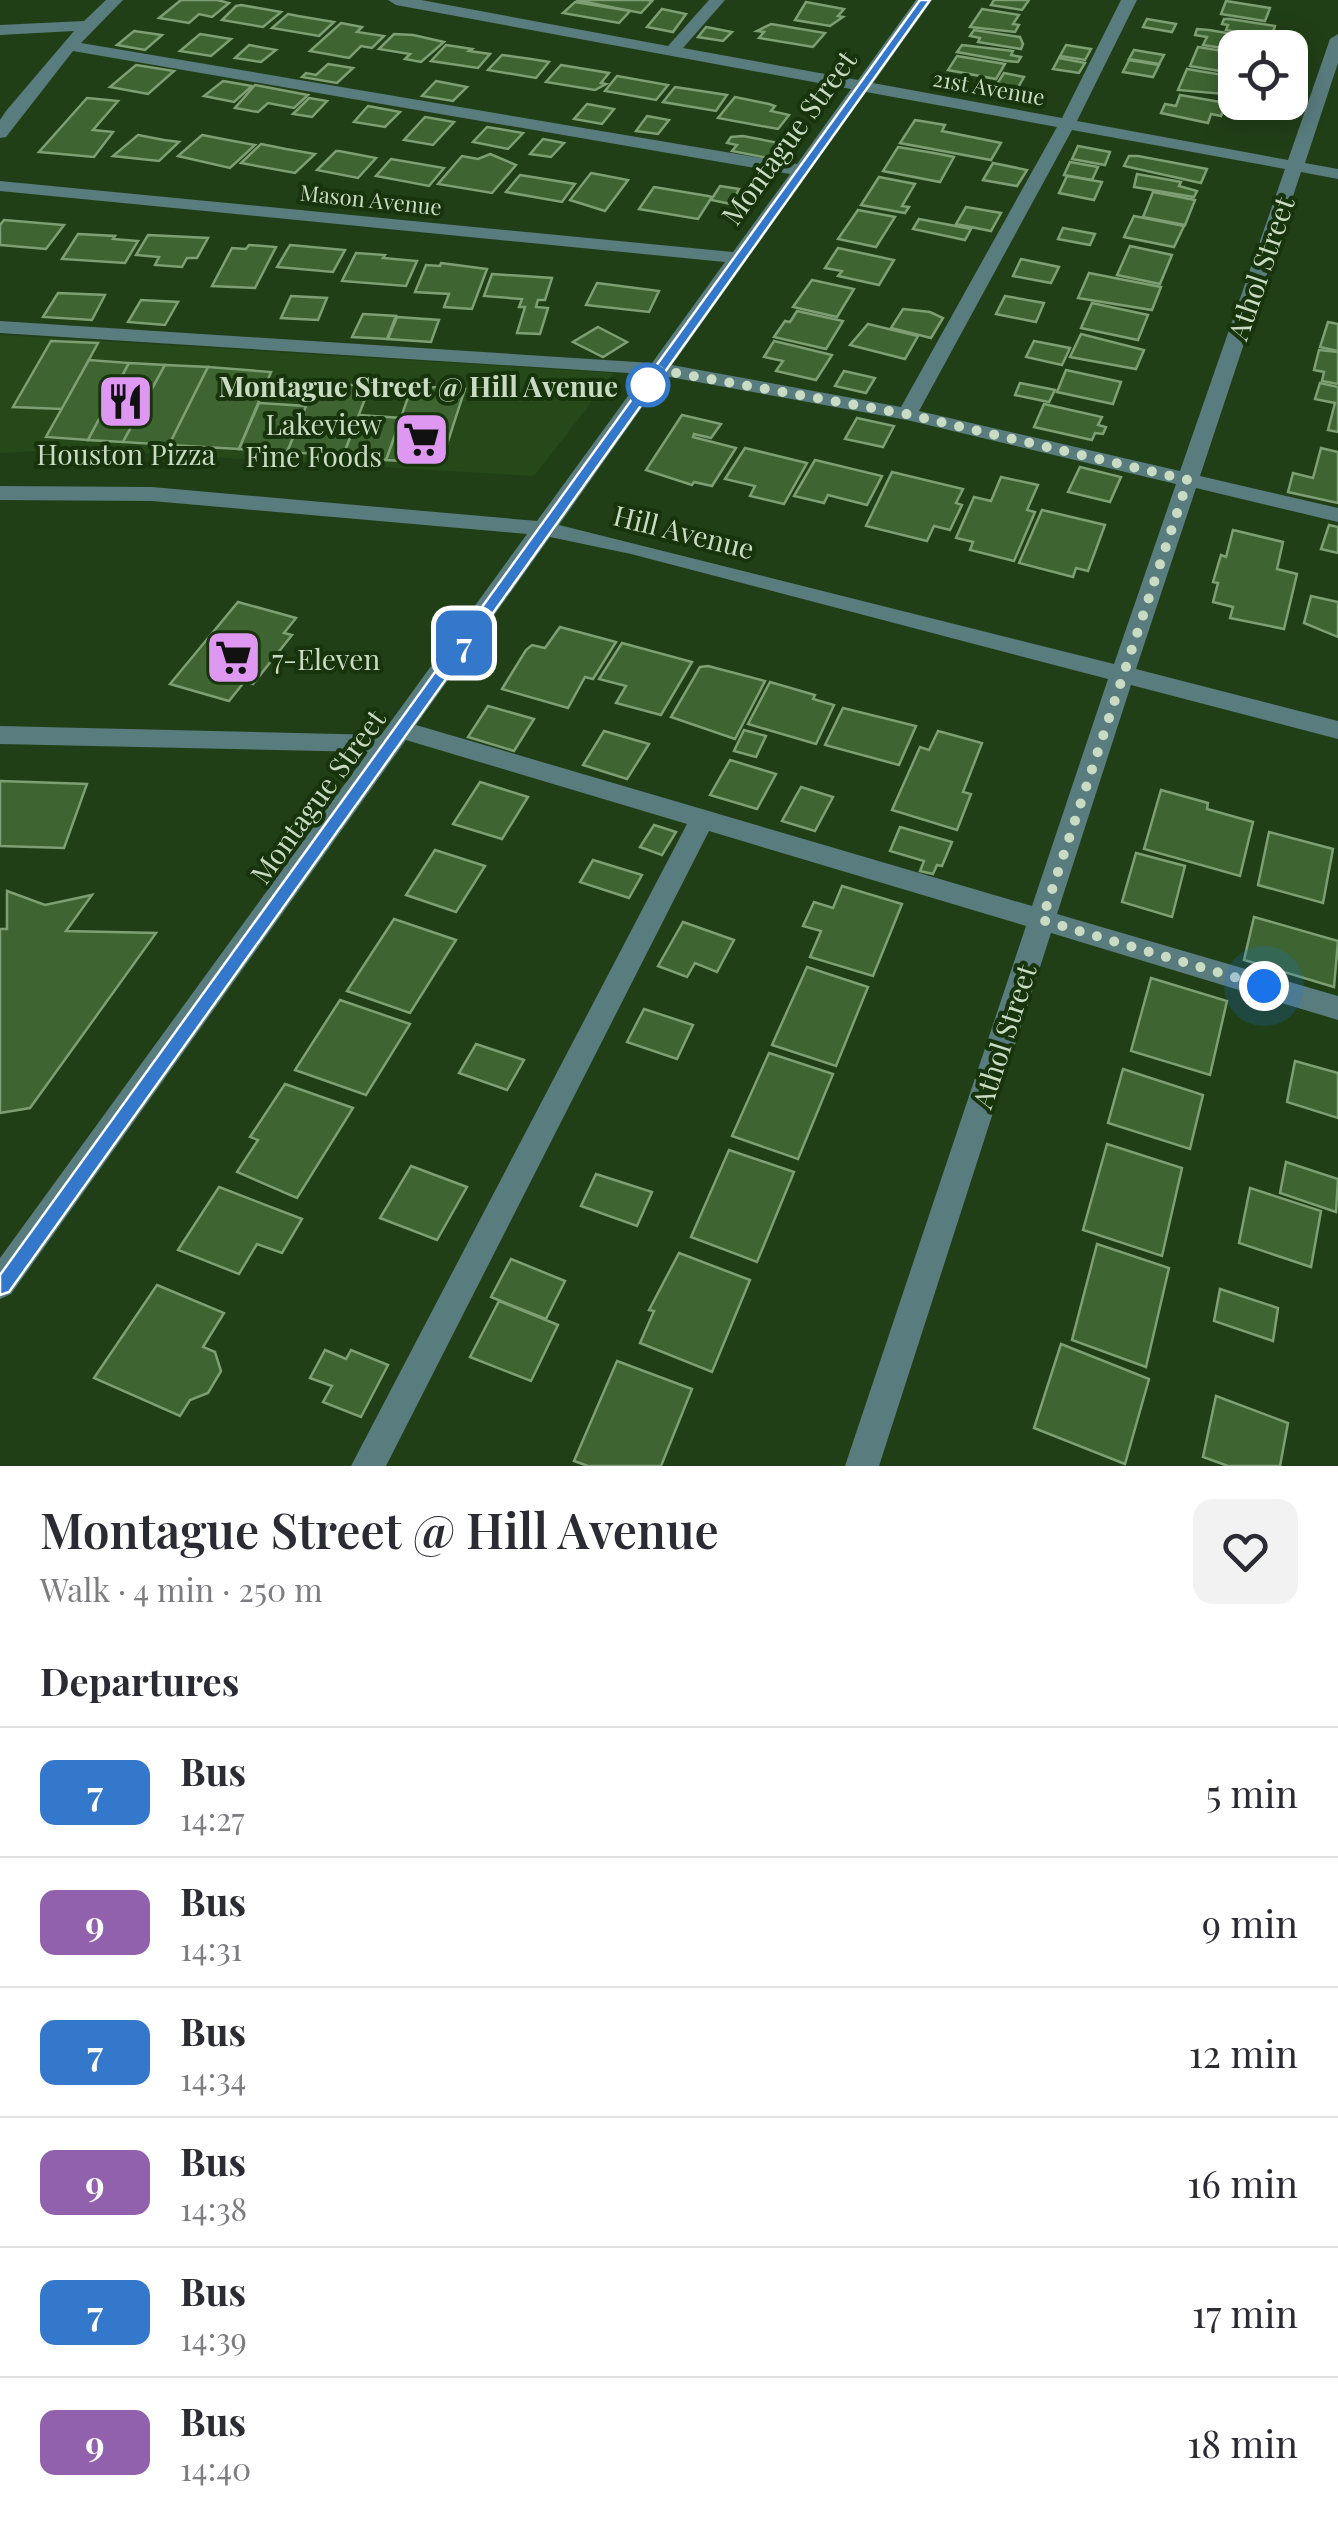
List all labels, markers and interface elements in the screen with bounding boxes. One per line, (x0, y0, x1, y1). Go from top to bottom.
map controls (1218, 30, 1308, 120)
button: locate (1218, 30, 1308, 120)
street label: Montague Street (712, 41, 864, 232)
street label: 21st Avenue (931, 62, 1047, 112)
street label: Mason Avenue (299, 177, 443, 221)
street label: Athol Street (1218, 190, 1302, 346)
marker: Montague Street @ Hill Avenue (627, 364, 669, 406)
place label: Montague Street @ Hill Avenue (219, 367, 618, 404)
restaurant icon: Houston Pizza (96, 372, 156, 432)
place label: Lakeview Fine Foods (245, 405, 382, 474)
supermarket icon: Lakeview Fine Foods (391, 409, 451, 469)
place label: Houston Pizza (37, 435, 216, 472)
street label: Hill Avenue (610, 496, 758, 566)
line badge: 7 (432, 610, 496, 676)
text: 7 (456, 620, 472, 667)
supermarket icon: 7-Eleven (203, 628, 263, 688)
place label: 7-Eleven (272, 640, 380, 677)
street label: Montague Street (241, 700, 393, 891)
street label: Athol Street (962, 958, 1044, 1114)
your location (1239, 961, 1289, 1011)
text: Montague Street @ Hill Avenue (40, 1497, 719, 1561)
button: heart (1193, 1499, 1298, 1604)
text: Walk · 4 min · 250 m (40, 1567, 323, 1610)
text: Departures (40, 1655, 239, 1706)
text: Bus (180, 1745, 246, 1796)
text: 5 min (1206, 1767, 1298, 1818)
text: 7 (87, 1769, 103, 1816)
text: 14:27 (180, 1796, 244, 1839)
text: Bus (180, 1875, 246, 1926)
text: 9 min (1202, 1897, 1298, 1948)
text: 9 (85, 1899, 105, 1946)
text: 14:31 (180, 1926, 242, 1969)
text: Bus (180, 2005, 246, 2056)
text: 12 min (1189, 2027, 1298, 2078)
text: 7 (87, 2029, 103, 2076)
text: 14:34 (180, 2056, 246, 2099)
text: Bus (180, 2135, 246, 2186)
text: 16 min (1187, 2157, 1298, 2208)
text: 9 (85, 2159, 105, 2206)
text: 14:38 (180, 2186, 247, 2229)
text: Bus (180, 2265, 246, 2316)
text: 17 min (1192, 2287, 1298, 2338)
text: 7 (87, 2289, 103, 2336)
text: 14:39 (180, 2316, 247, 2359)
text: Bus (180, 2395, 246, 2446)
text: 18 min (1187, 2417, 1298, 2468)
text: 9 (85, 2419, 105, 2466)
text: 14:40 (180, 2446, 251, 2489)

